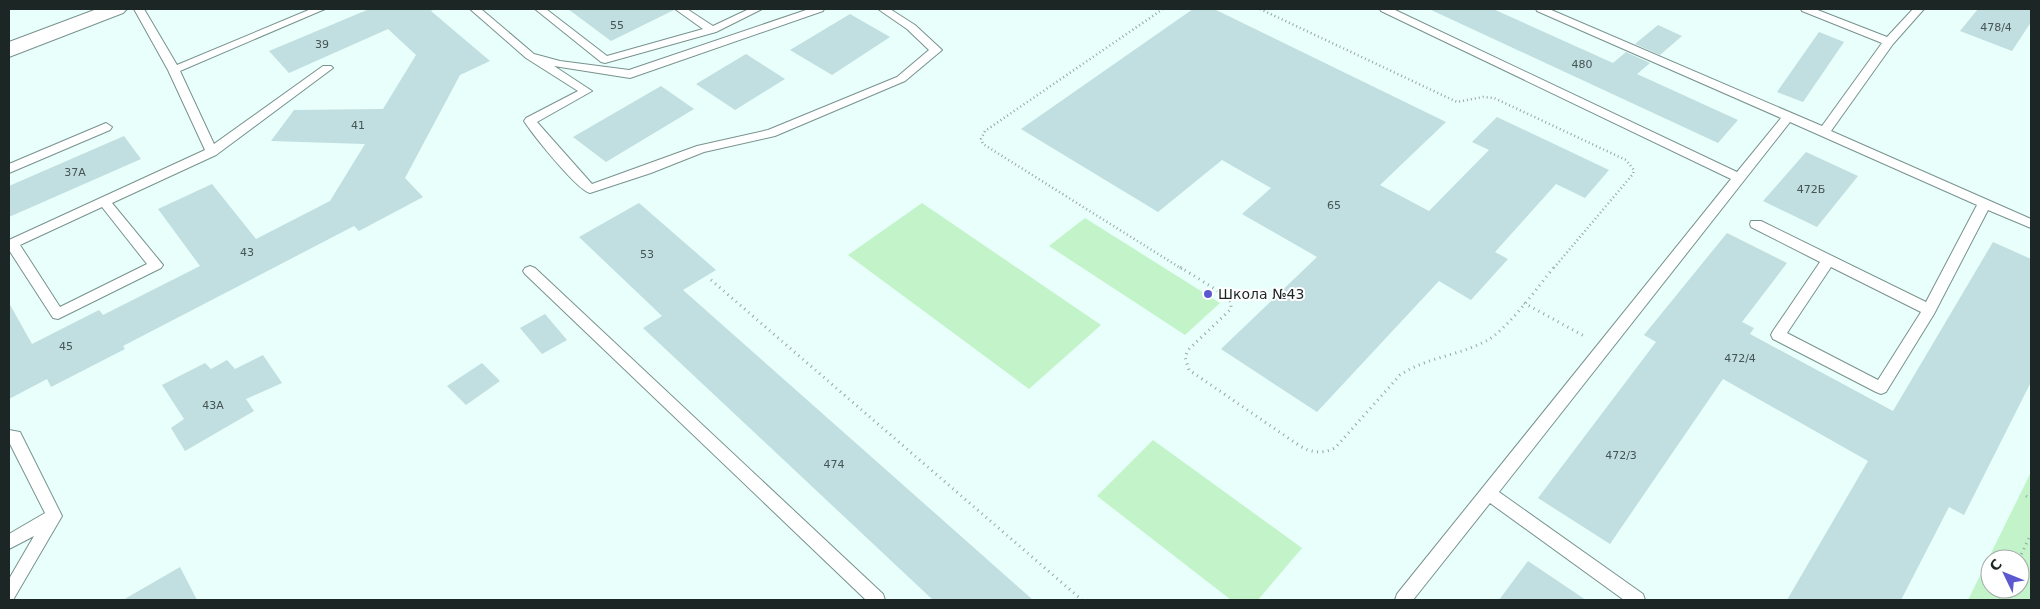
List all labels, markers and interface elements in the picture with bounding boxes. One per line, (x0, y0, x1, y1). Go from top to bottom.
house number: 55 (610, 19, 624, 32)
house number: 478/4 (1980, 21, 2012, 34)
house number: 39 (315, 38, 329, 51)
house number: 480 (1572, 58, 1593, 71)
house number: 41 (351, 119, 365, 132)
house number: 37А (64, 166, 86, 179)
house number: 472Б (1797, 183, 1825, 196)
house number: 65 (1327, 199, 1341, 212)
house number: 43 (240, 246, 254, 259)
house number: 53 (640, 248, 654, 261)
place label: Школа №43 (1218, 286, 1304, 302)
marker: Школа №43 (1202, 288, 1214, 300)
house number: 45 (59, 340, 73, 353)
house number: 472/4 (1724, 352, 1756, 365)
house number: 43А (202, 399, 224, 412)
house number: 472/3 (1605, 449, 1637, 462)
house number: 474 (824, 458, 845, 471)
north arrow (1980, 549, 2030, 599)
text: С (1986, 556, 2005, 574)

